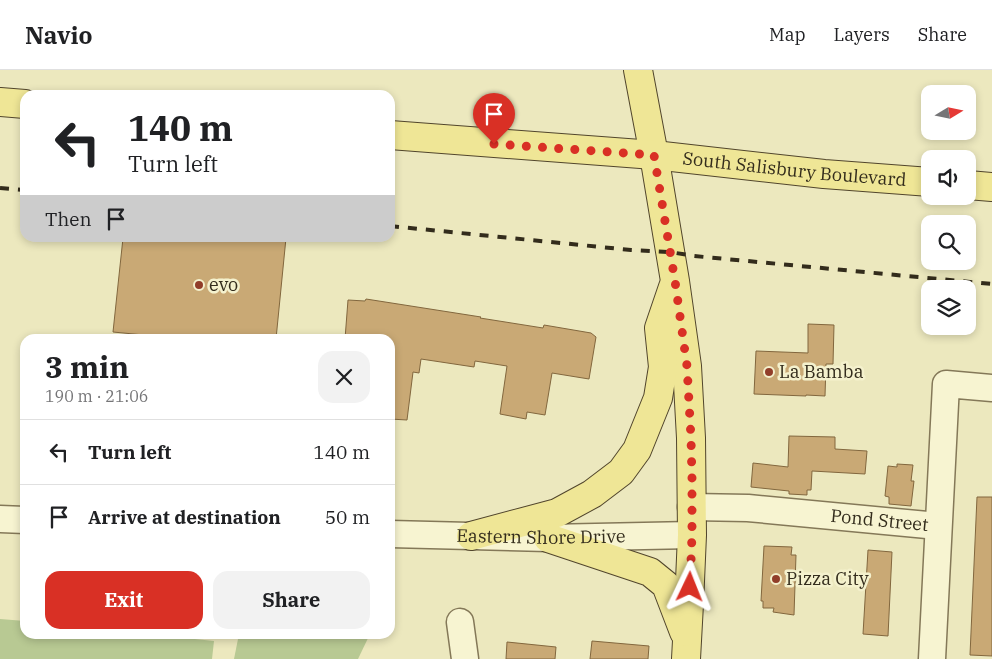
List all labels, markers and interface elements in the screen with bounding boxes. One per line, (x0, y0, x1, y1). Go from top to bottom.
text: Navio (25, 19, 93, 51)
text: Map (769, 23, 806, 46)
text: Layers (834, 23, 890, 46)
text: Share (918, 23, 967, 46)
north arrow (921, 85, 976, 140)
map controls (921, 85, 976, 335)
pin (473, 93, 515, 144)
icon: arrive (480, 100, 508, 128)
text: 140 m (128, 105, 233, 151)
icon: left (45, 110, 110, 175)
street label: South Salisbury Boulevard (681, 146, 907, 191)
text: Turn left (128, 149, 218, 178)
button: sound (921, 150, 976, 205)
icon: arrive (102, 205, 130, 233)
text: Then (45, 207, 92, 231)
button: search (921, 215, 976, 270)
place label: evo (209, 273, 238, 296)
marker: evo (193, 279, 205, 291)
button: layers (921, 280, 976, 335)
text: 3 min (45, 347, 129, 386)
button: close (318, 351, 370, 403)
place label: La Bamba (779, 360, 864, 383)
marker: La Bamba (763, 366, 775, 378)
text: 190 m · 21:06 (45, 386, 148, 406)
icon: left (45, 438, 73, 466)
text: Turn left (88, 440, 171, 464)
text: 140 m (313, 440, 370, 464)
icon: arrive (45, 503, 73, 531)
street label: Pond Street (829, 504, 929, 536)
text: Arrive at destination (88, 505, 281, 529)
text: 50 m (325, 505, 370, 529)
street label: Eastern Shore Drive (456, 524, 626, 549)
position arrow (663, 560, 715, 612)
place label: Pizza City (786, 567, 869, 590)
button: Exit (45, 571, 203, 629)
button: Share (213, 571, 370, 629)
marker: Pizza City (770, 573, 782, 585)

